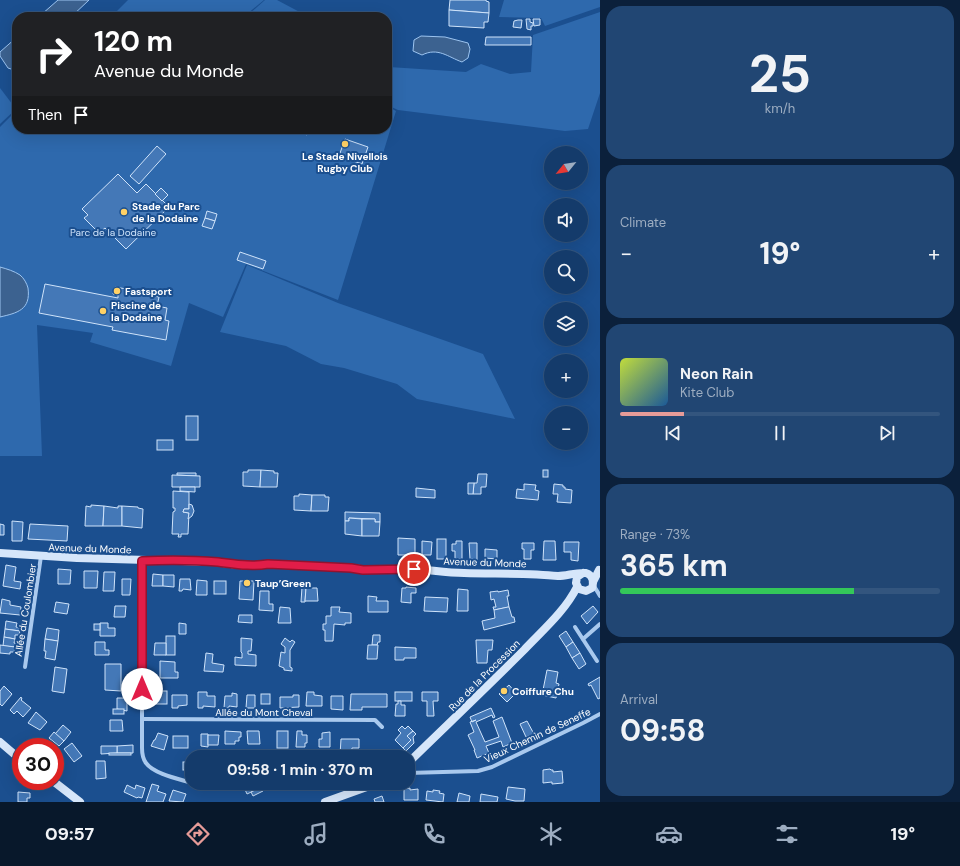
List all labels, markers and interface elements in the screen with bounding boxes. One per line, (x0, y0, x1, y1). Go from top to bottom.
text: 120 m (94, 23, 173, 60)
icon: right (28, 28, 80, 80)
text: 25 (749, 40, 811, 108)
text: Avenue du Monde (94, 59, 244, 83)
text: km/h (765, 100, 795, 117)
icon: arrive (70, 104, 92, 126)
text: Then (28, 105, 62, 125)
marker: Le Stade Nivellois Rugby Club (340, 139, 350, 149)
north arrow (544, 146, 588, 190)
map controls (544, 146, 588, 450)
place label: Le Stade Nivellois Rugby Club (302, 150, 388, 175)
button: sound (544, 198, 588, 242)
place label: Stade du Parc de la Dodaine (132, 200, 200, 225)
marker: Stade du Parc de la Dodaine (119, 207, 129, 217)
text: Climate (620, 214, 666, 231)
park label: Parc de la Dodaine (70, 226, 156, 239)
text: 19° (760, 234, 800, 273)
text: − (620, 239, 632, 268)
text: + (928, 239, 940, 268)
button: search (544, 250, 588, 294)
place label: Fastsport (125, 285, 172, 298)
marker: Fastsport (112, 286, 122, 296)
place label: Piscine de la Dodaine (111, 299, 162, 324)
button: layers (544, 302, 588, 346)
marker: Piscine de la Dodaine (98, 306, 108, 316)
button: + (544, 354, 588, 398)
text: Neon Rain (680, 364, 753, 384)
text: Kite Club (680, 384, 734, 401)
button: − (544, 406, 588, 450)
icon: previous (662, 422, 684, 444)
icon: pause (769, 422, 791, 444)
icon: next (876, 422, 898, 444)
text: Range · 73% (620, 526, 690, 543)
street label: Avenue du Monde (48, 541, 132, 556)
text: 365 km (620, 546, 728, 585)
pin (397, 552, 431, 586)
street label: Avenue du Monde (443, 555, 527, 570)
icon: arrive (403, 558, 425, 580)
street label: Allée du Coulombier (12, 562, 39, 657)
place label: Taup’Green (255, 577, 311, 590)
marker: Taup’Green (242, 578, 252, 588)
street label: Rue de la Procession (446, 637, 523, 714)
position arrow (121, 668, 163, 710)
place label: Coiffure Chu (512, 685, 574, 698)
marker: Coiffure Chu (499, 686, 509, 696)
text: Arrival (620, 691, 658, 708)
street label: Vieux Chemin de Seneffe (482, 705, 593, 766)
street label: Allée du Mont Cheval (215, 706, 313, 719)
text: 09:58 (620, 711, 705, 750)
speed limit sign: 30 (12, 738, 64, 790)
text: 09:58 · 1 min · 370 m (227, 760, 373, 780)
icon: directions (184, 820, 212, 848)
icon: music (302, 820, 330, 848)
icon: phone (420, 820, 448, 848)
icon: climate (537, 820, 565, 848)
icon: car (655, 820, 683, 848)
icon: filters (773, 820, 801, 848)
text: 09:57 (45, 822, 94, 846)
text: 19° (891, 822, 915, 846)

